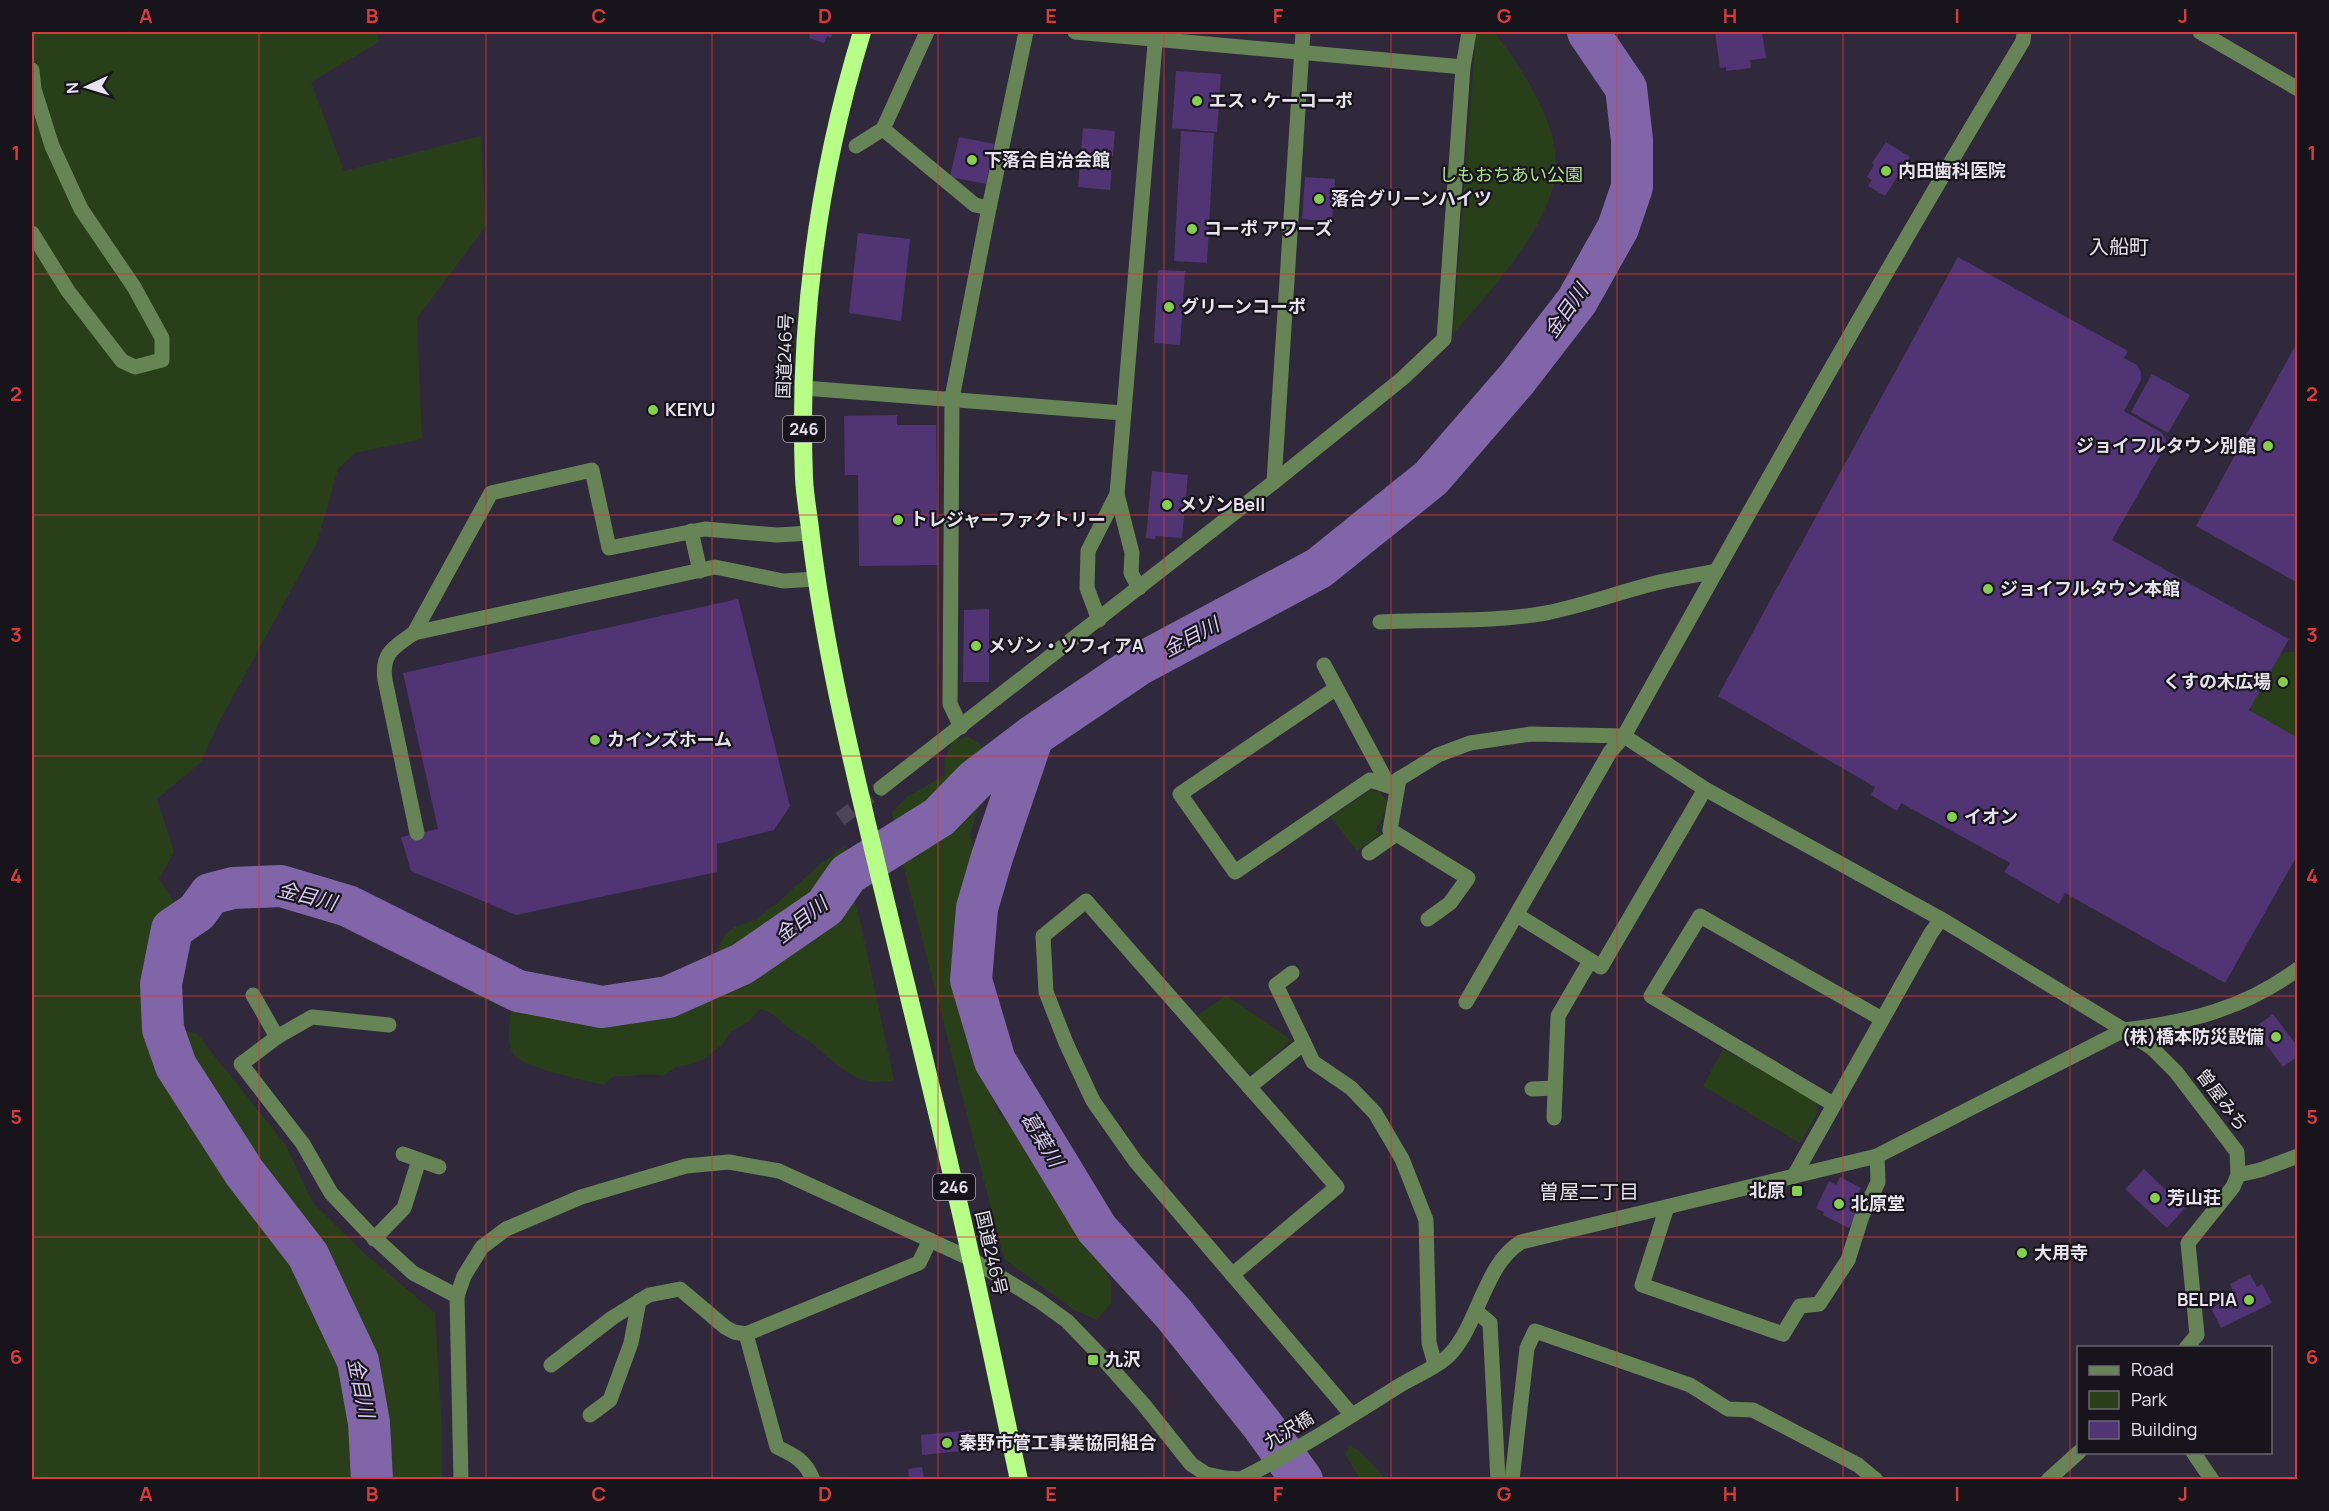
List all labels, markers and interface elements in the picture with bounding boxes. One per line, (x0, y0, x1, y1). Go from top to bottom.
text: A (139, 2, 153, 29)
text: B (366, 2, 379, 29)
text: C (592, 2, 606, 29)
text: D (818, 2, 832, 29)
text: E (1045, 2, 1057, 29)
text: F (1273, 2, 1284, 29)
text: G (1497, 2, 1512, 29)
text: H (1723, 2, 1737, 29)
text: I (1954, 2, 1960, 29)
text: J (2178, 2, 2188, 29)
north arrow (57, 57, 117, 117)
text: N (61, 82, 83, 95)
place label: エス・ケーコーポ (1209, 88, 1353, 112)
marker: エス・ケーコーポ (1190, 94, 1204, 108)
text: 1 (12, 139, 20, 166)
text: 1 (2308, 139, 2316, 166)
place label: 下落合自治会館 (984, 147, 1110, 171)
marker: 下落合自治会館 (965, 153, 979, 167)
place label: 内田歯科医院 (1898, 158, 2006, 182)
park label: しもおちあい公園 (1439, 162, 1583, 186)
marker: 内田歯科医院 (1879, 164, 1893, 178)
place label: 落合グリーンハイツ (1331, 186, 1492, 210)
marker: 落合グリーンハイツ (1312, 192, 1326, 206)
place label: コーポ アワーズ (1204, 216, 1333, 240)
marker: コーポ アワーズ (1185, 222, 1199, 236)
district label: 入船町 (2089, 233, 2149, 260)
water label: 金目川 (1537, 277, 1595, 343)
place label: グリーンコーポ (1181, 294, 1306, 318)
marker: グリーンコーポ (1162, 300, 1176, 314)
street label: 国道246号 (771, 313, 797, 399)
text: 2 (10, 380, 22, 407)
text: 2 (2306, 380, 2318, 407)
place label: KEIYU (665, 397, 715, 421)
marker: KEIYU (646, 403, 660, 417)
road number: 246 (783, 416, 825, 442)
place label: ジョイフルタウン別館 (2076, 433, 2256, 457)
marker: ジョイフルタウン別館 (2261, 439, 2275, 453)
place label: メゾンBell (1179, 492, 1265, 516)
marker: メゾンBell (1160, 498, 1174, 512)
place label: トレジャーファクトリー (910, 507, 1106, 531)
marker: トレジャーファクトリー (891, 513, 905, 527)
place label: ジョイフルタウン本館 (2000, 576, 2180, 600)
marker: ジョイフルタウン本館 (1981, 582, 1995, 596)
water label: 金目川 (1158, 610, 1225, 663)
text: 3 (10, 621, 22, 648)
text: 3 (2306, 621, 2318, 648)
place label: メゾン・ソフィアA (988, 633, 1144, 657)
marker: メゾン・ソフィアA (969, 639, 983, 653)
place label: くすの木広場 (2163, 669, 2271, 693)
marker: くすの木広場 (2276, 675, 2290, 689)
place label: カインズホーム (607, 727, 732, 751)
marker: カインズホーム (588, 733, 602, 747)
place label: イオン (1964, 804, 2018, 828)
marker: イオン (1945, 810, 1959, 824)
text: 4 (10, 862, 22, 889)
text: 4 (2306, 862, 2318, 889)
water label: 金目川 (275, 875, 341, 916)
water label: 金目川 (769, 889, 834, 949)
place label: (株)橋本防災設備 (2122, 1024, 2264, 1048)
marker: (株)橋本防災設備 (2269, 1030, 2283, 1044)
street label: 曽屋みち (2192, 1063, 2254, 1135)
text: 5 (10, 1103, 22, 1130)
text: 5 (2306, 1103, 2318, 1130)
water label: 葛葉川 (1015, 1106, 1070, 1173)
road number: 246 (933, 1174, 975, 1200)
district label: 曽屋二丁目 (1539, 1178, 1639, 1205)
place label: 北原 (1749, 1178, 1785, 1202)
marker: 北原 (1790, 1184, 1804, 1198)
place label: 芳山荘 (2167, 1185, 2221, 1209)
place label: 北原堂 (1851, 1191, 1905, 1215)
marker: 芳山荘 (2148, 1191, 2162, 1205)
marker: 北原堂 (1832, 1197, 1846, 1211)
street label: 国道246号 (971, 1208, 1013, 1297)
place label: 大用寺 (2034, 1240, 2088, 1264)
marker: 大用寺 (2015, 1246, 2029, 1260)
place label: BELPIA (2177, 1287, 2237, 1311)
marker: BELPIA (2242, 1293, 2256, 1307)
text: 6 (10, 1343, 22, 1370)
text: 6 (2306, 1343, 2318, 1370)
legend (2077, 1346, 2272, 1454)
place label: 九沢 (1105, 1347, 1141, 1371)
marker: 九沢 (1086, 1353, 1100, 1367)
water label: 金目川 (342, 1356, 381, 1422)
text: Road (2131, 1357, 2174, 1381)
text: Park (2131, 1387, 2168, 1411)
street label: 九沢橋 (1259, 1405, 1318, 1453)
text: Building (2131, 1417, 2197, 1441)
place label: 秦野市管工事業協同組合 (959, 1430, 1157, 1454)
marker: 秦野市管工事業協同組合 (940, 1436, 954, 1450)
text: A (139, 1480, 153, 1507)
text: B (366, 1480, 379, 1507)
text: C (592, 1480, 606, 1507)
text: D (818, 1480, 832, 1507)
text: E (1045, 1480, 1057, 1507)
text: F (1273, 1480, 1284, 1507)
text: G (1497, 1480, 1512, 1507)
text: H (1723, 1480, 1737, 1507)
text: I (1954, 1480, 1960, 1507)
text: J (2178, 1480, 2188, 1507)

